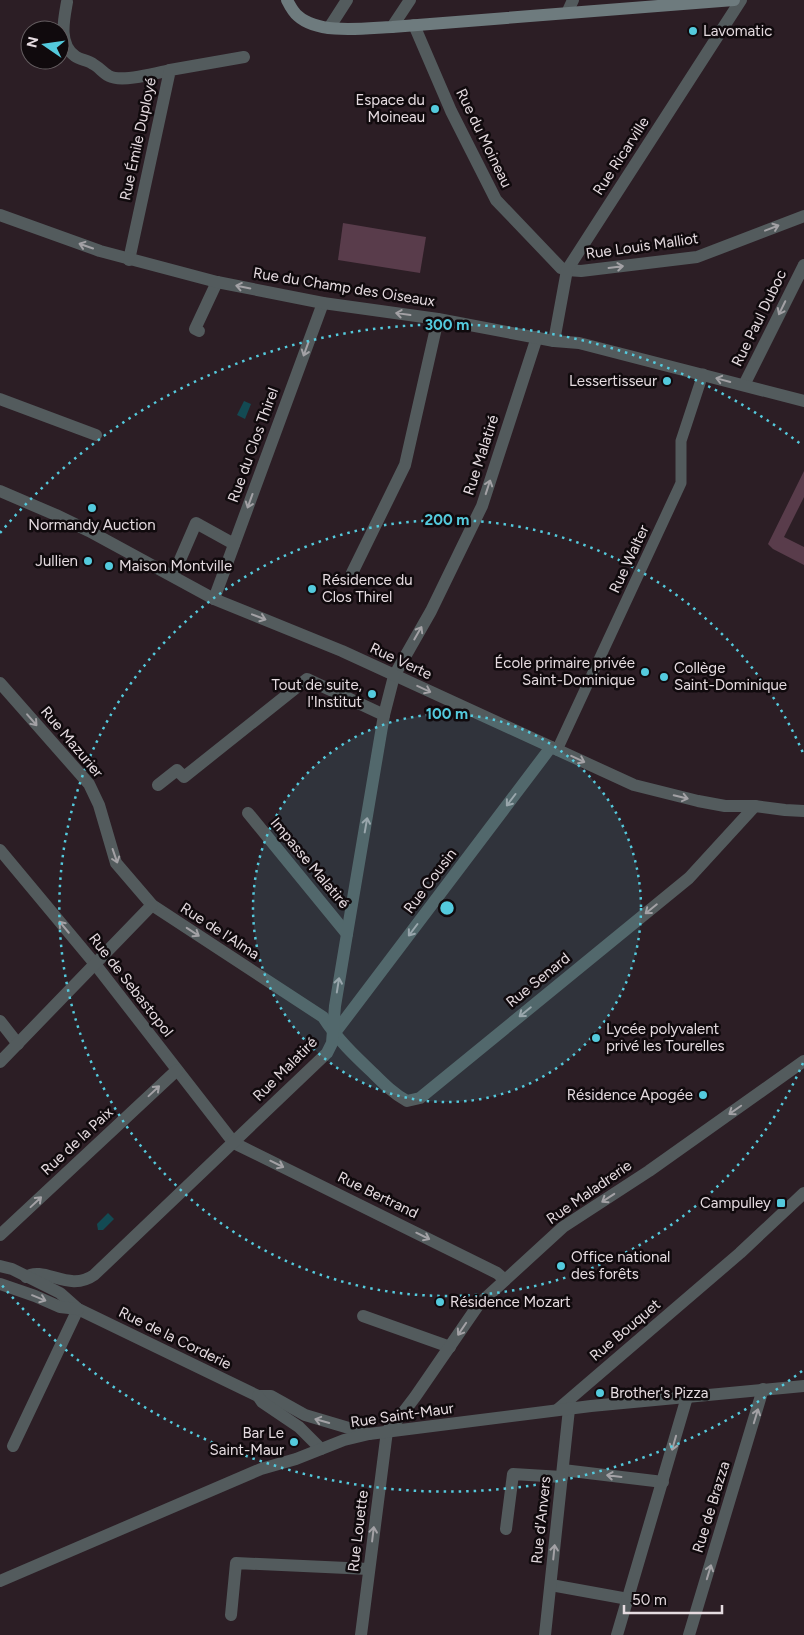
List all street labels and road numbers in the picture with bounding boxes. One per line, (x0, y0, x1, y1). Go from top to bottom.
street label: Rue Émile Duployé (116, 76, 160, 202)
street label: Rue du Moineau (452, 86, 516, 190)
street label: Rue Ricarville (589, 114, 653, 198)
street label: Rue Louis Malliot (585, 229, 700, 263)
street label: Rue du Champ des Oiseaux (252, 264, 436, 310)
street label: Rue Paul Duboc (728, 267, 790, 369)
street label: Rue du Clos Thirel (224, 385, 282, 505)
street label: Rue Malatiré (460, 413, 502, 497)
street label: Rue Walter (605, 522, 653, 596)
street label: Rue Verte (367, 639, 435, 683)
street label: Rue Mazurier (37, 703, 107, 781)
street label: Impasse Malatiré (267, 814, 353, 912)
street label: Rue Cousin (400, 845, 460, 917)
street label: Rue de l'Alma (177, 899, 263, 963)
street label: Rue de Sebastopol (85, 930, 177, 1040)
street label: Rue Senard (502, 949, 574, 1011)
street label: Rue Malatiré (249, 1033, 321, 1105)
street label: Rue de la Paix (37, 1103, 117, 1179)
street label: Rue Maladrerie (543, 1156, 635, 1228)
street label: Rue Bertrand (335, 1168, 421, 1222)
street label: Rue Bouquet (586, 1295, 664, 1365)
street label: Rue de la Corderie (116, 1303, 234, 1373)
street label: Rue Saint-Maur (349, 1399, 455, 1431)
street label: Rue de Brazza (689, 1459, 733, 1555)
street label: Rue d'Anvers (527, 1475, 555, 1565)
street label: Rue Louette (344, 1489, 372, 1573)

